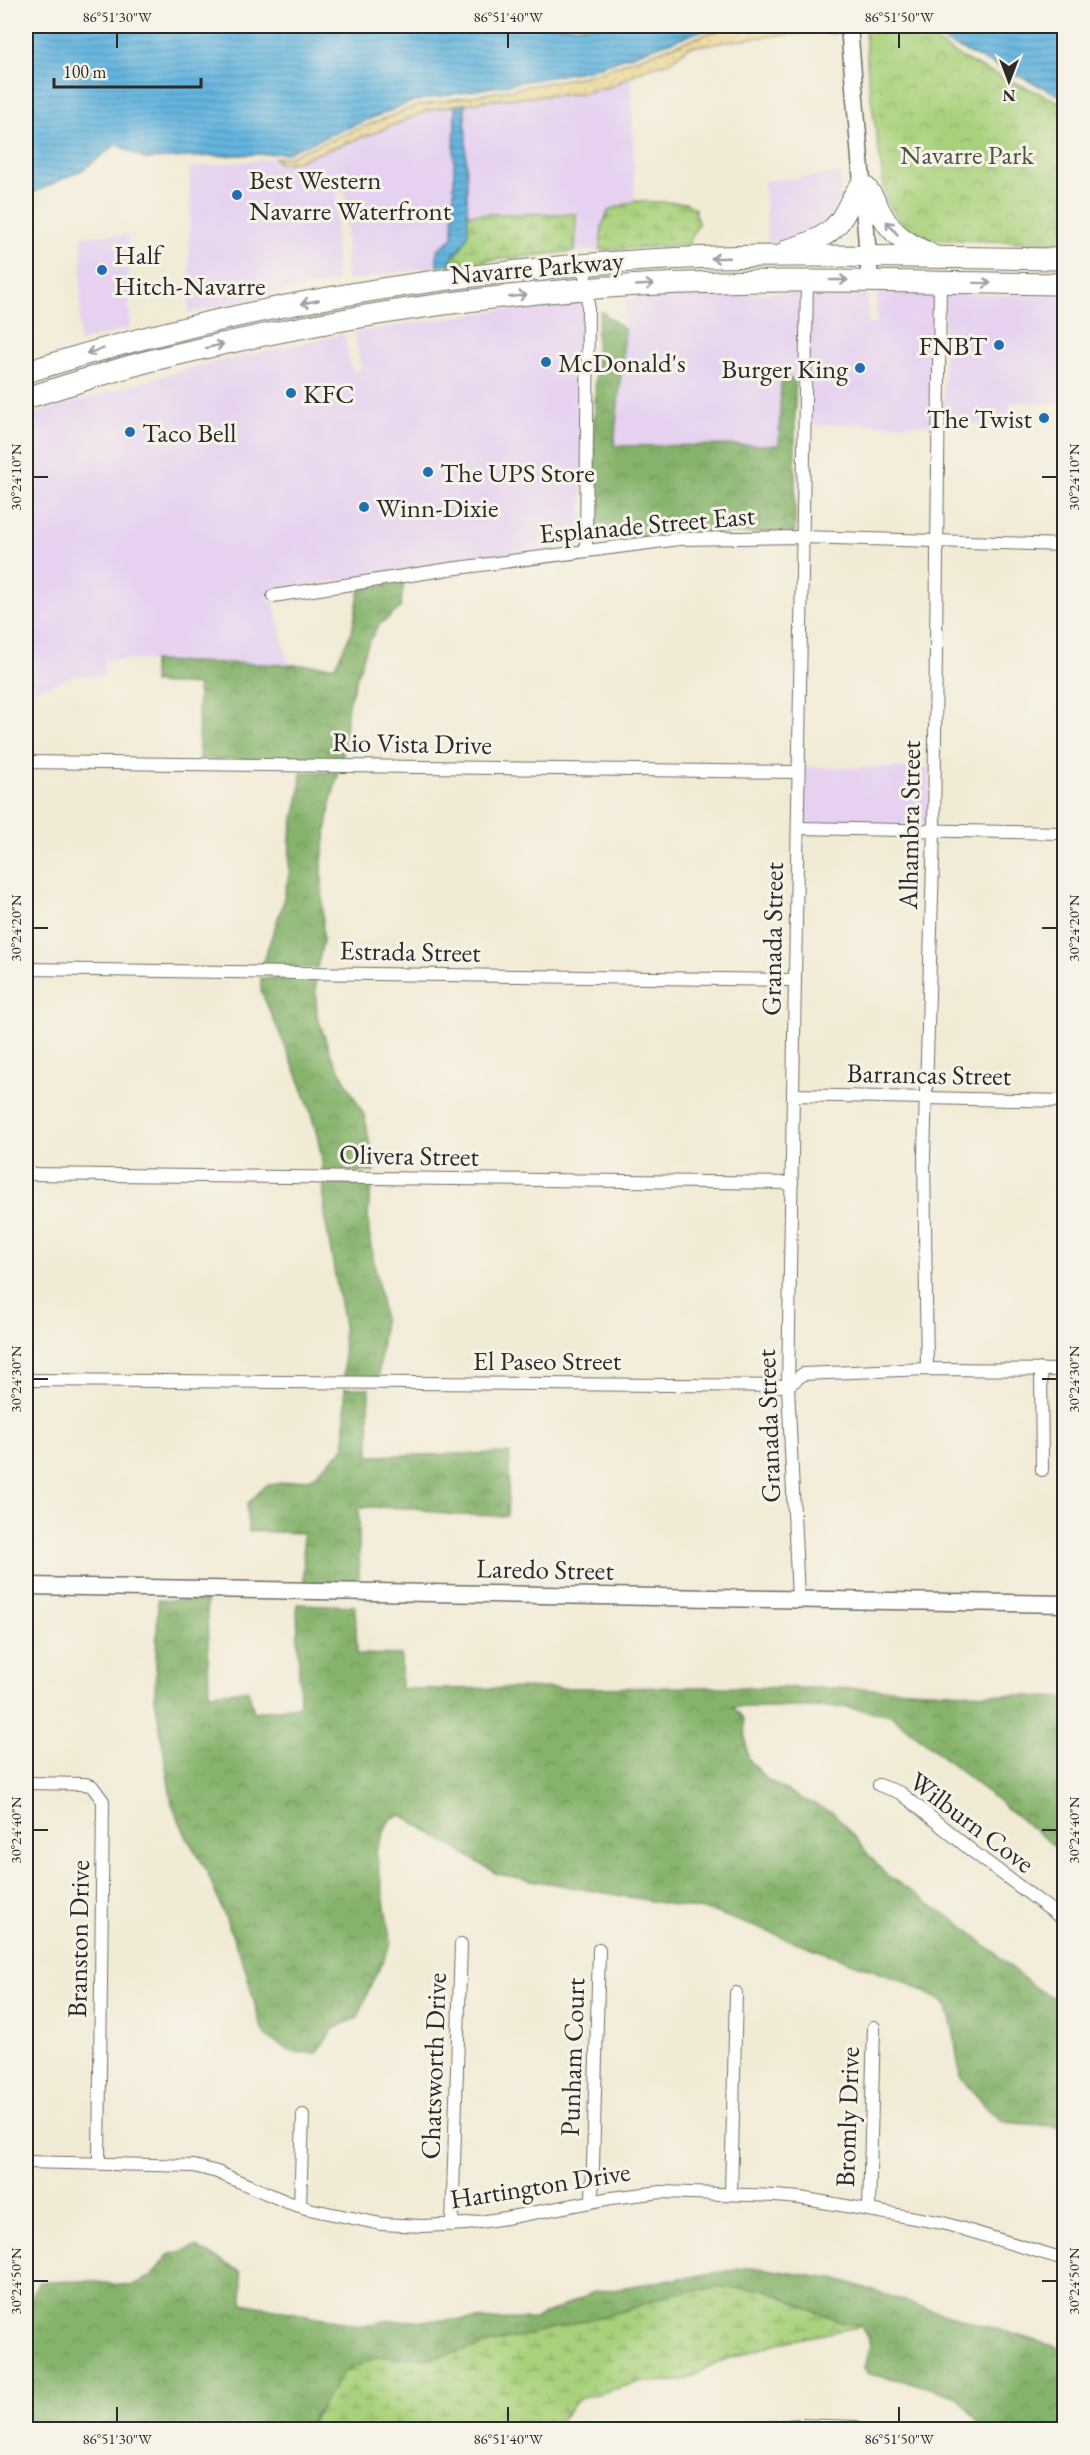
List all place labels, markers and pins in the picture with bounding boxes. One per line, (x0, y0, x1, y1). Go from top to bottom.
place label: Best Western Navarre Waterfront (249, 162, 452, 228)
marker: Best Western Navarre Waterfront (230, 188, 244, 202)
place label: Half Hitch-Navarre (114, 237, 266, 303)
marker: Half Hitch-Navarre (95, 263, 109, 277)
place label: FNBT (918, 328, 988, 363)
marker: FNBT (992, 338, 1006, 352)
place label: McDonald's (558, 345, 686, 380)
place label: Burger King (721, 351, 848, 386)
marker: McDonald's (539, 355, 553, 369)
marker: Burger King (853, 361, 867, 375)
place label: KFC (303, 376, 354, 411)
marker: KFC (284, 386, 298, 400)
place label: The Twist (926, 401, 1033, 436)
marker: The Twist (1037, 411, 1051, 425)
place label: Taco Bell (142, 415, 237, 450)
marker: Taco Bell (123, 425, 137, 439)
place label: The UPS Store (440, 455, 595, 490)
marker: The UPS Store (421, 465, 435, 479)
place label: Winn-Dixie (376, 490, 498, 525)
marker: Winn-Dixie (357, 500, 371, 514)

